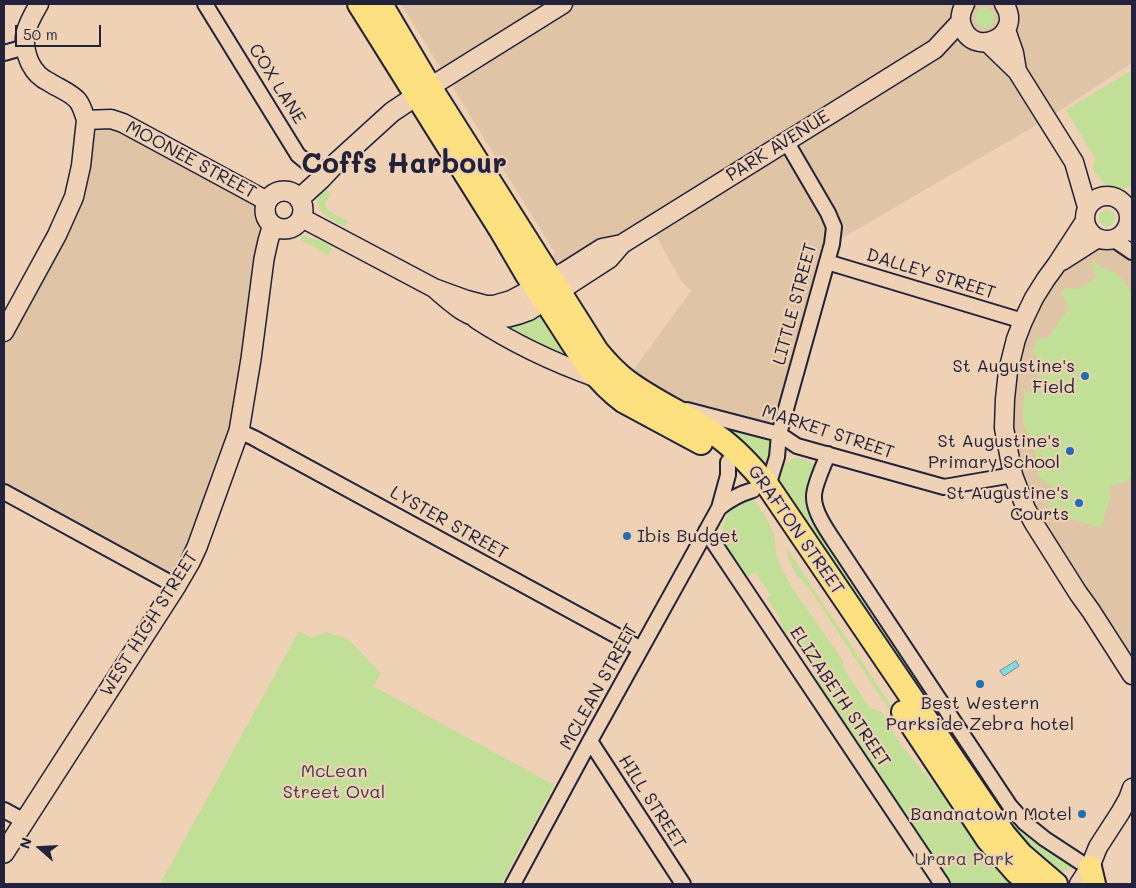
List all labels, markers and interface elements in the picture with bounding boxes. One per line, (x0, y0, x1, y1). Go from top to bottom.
scale bar (18, 15, 104, 47)
text: 50 m (23, 24, 58, 44)
street label: COX LANE (244, 40, 310, 128)
street label: PARK AVENUE (722, 106, 834, 186)
street label: MOONEE STREET (122, 116, 260, 204)
district label: Coffs Harbour (301, 147, 507, 181)
street label: LITTLE STREET (768, 241, 822, 367)
street label: DALLEY STREET (864, 244, 998, 304)
place label: St Augustine's Field (953, 355, 1075, 398)
marker: St Augustine's Field (1079, 370, 1091, 382)
street label: MARKET STREET (759, 400, 897, 464)
place label: St Augustine's Primary School (928, 430, 1060, 472)
marker: St Augustine's Primary School (1064, 445, 1076, 457)
street label: GRAFTON STREET (743, 461, 849, 599)
street label: LYSTER STREET (386, 482, 512, 564)
place label: St Augustine's Courts (947, 482, 1069, 524)
marker: St Augustine's Courts (1073, 497, 1085, 509)
place label: Ibis Budget (637, 525, 738, 547)
marker: Ibis Budget (621, 530, 633, 542)
street label: WEST HIGH STREET (96, 547, 202, 701)
street label: MCLEAN STREET (555, 620, 643, 754)
street label: ELIZABETH STREET (785, 623, 895, 771)
marker: Best Western Parkside Zebra hotel (974, 678, 986, 690)
place label: Best Western Parkside Zebra hotel (886, 692, 1074, 734)
street label: HILL STREET (614, 751, 690, 853)
park label: McLean Street Oval (283, 760, 385, 802)
place label: Bananatown Motel (910, 803, 1072, 825)
marker: Bananatown Motel (1076, 808, 1088, 820)
north arrow (15, 823, 65, 873)
text: N (15, 835, 36, 851)
park label: Urara Park (914, 848, 1014, 870)

